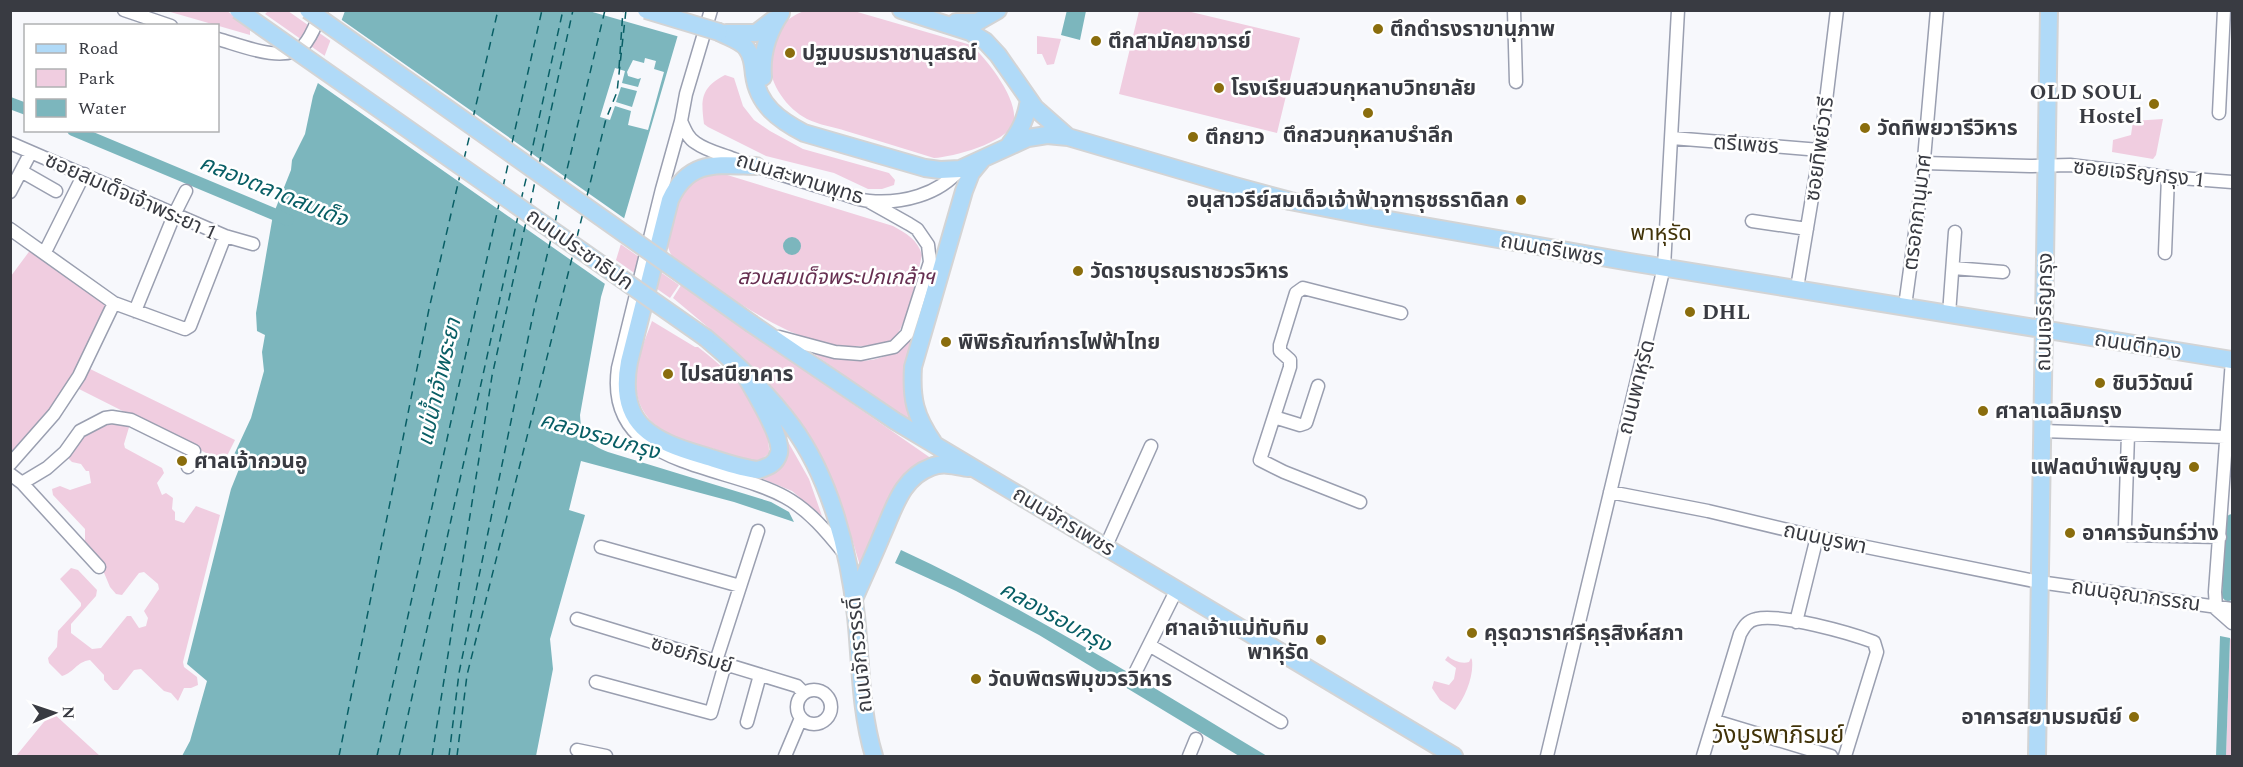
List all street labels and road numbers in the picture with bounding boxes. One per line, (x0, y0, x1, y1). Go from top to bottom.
street label: ซอยทิพย์วารี (1797, 95, 1843, 203)
street label: ตรีเพชร (1712, 127, 1780, 163)
street label: ถนนสะพานพุทธ (732, 144, 868, 214)
street label: ซอยสมเด็จเจ้าพระยา 1 (39, 145, 222, 249)
street label: ซอยเจริญกรุง 1 (2071, 151, 2206, 197)
street label: ตรอกภานุมาศ (1895, 152, 1941, 272)
street label: ถนนประชาธิปก (519, 201, 640, 299)
street label: ถนนตรีเพชร (1498, 225, 1606, 275)
street label: ถนนเจริญกรุง (2028, 252, 2062, 372)
street label: ถนนตีทอง (2092, 323, 2184, 369)
street label: ถนนพาหุรัด (1610, 336, 1664, 438)
street label: ถนนจักรเพชร (1006, 479, 1121, 565)
street label: ถนนบูรพา (1780, 515, 1869, 563)
street label: ถนนอุณากรรณ (2069, 571, 2203, 621)
street label: ถนนจักรวรรดิ์ (838, 595, 882, 714)
street label: ซอยภิรมย์ (647, 627, 737, 683)

